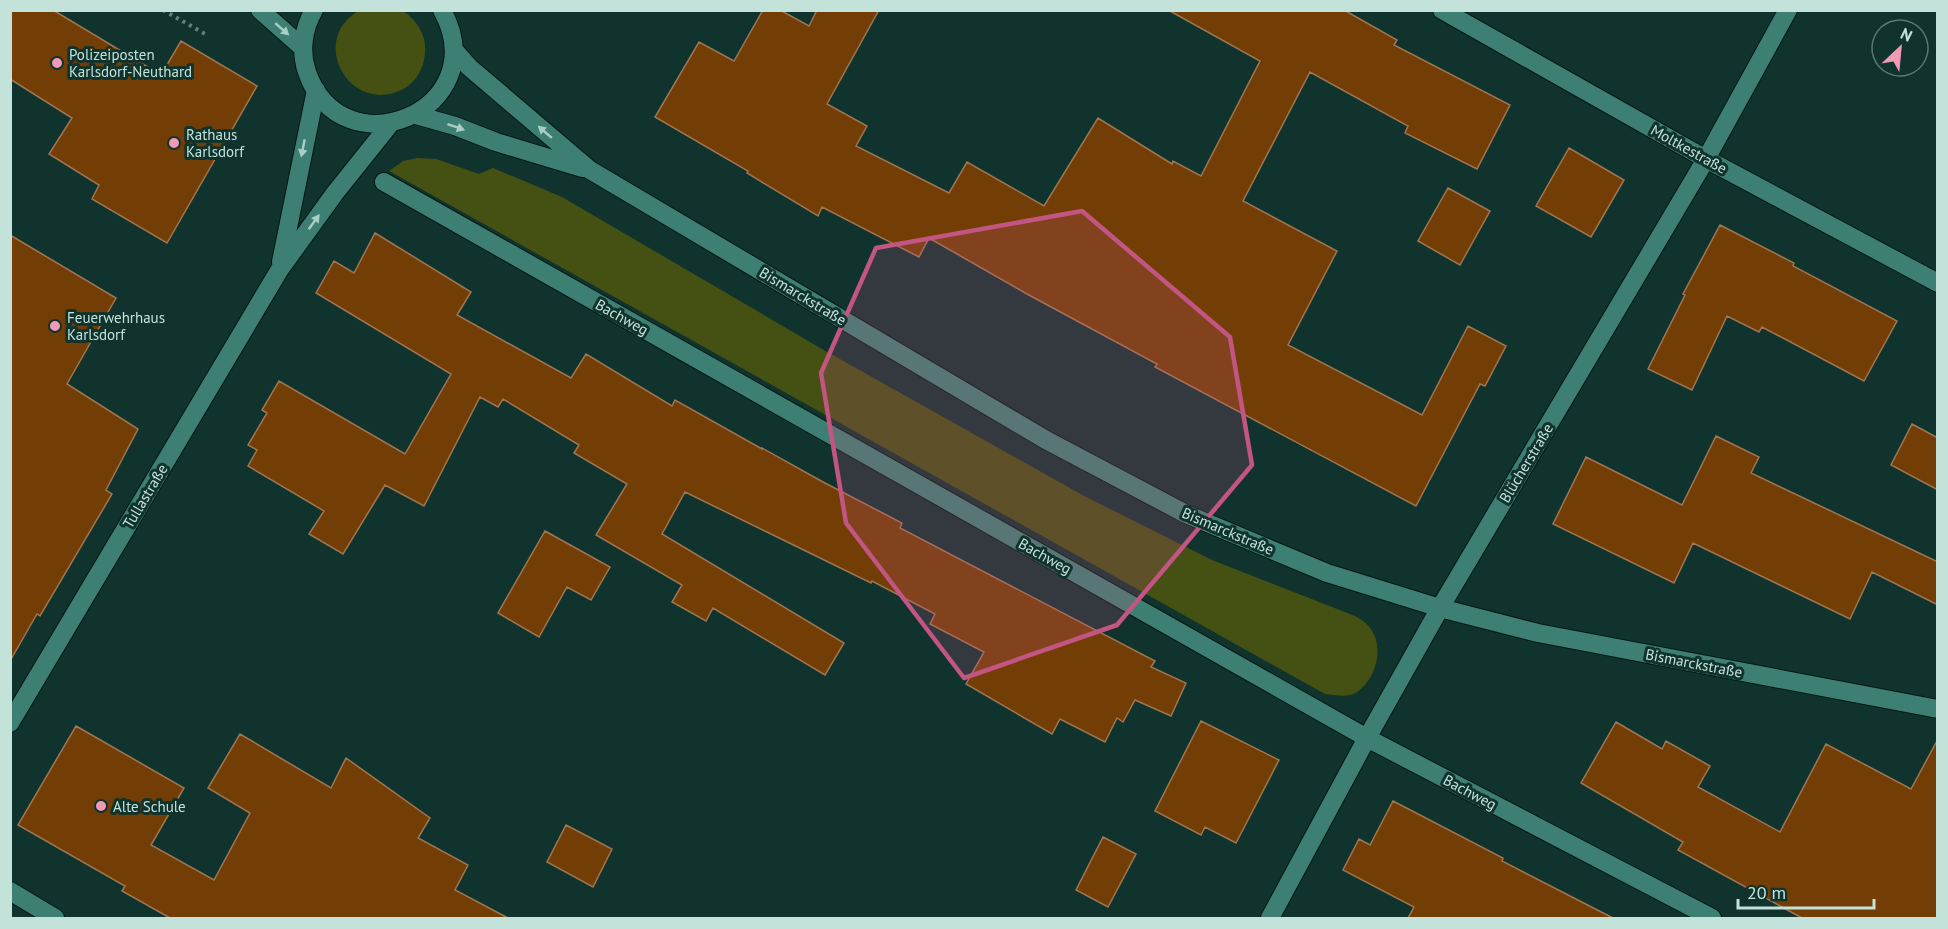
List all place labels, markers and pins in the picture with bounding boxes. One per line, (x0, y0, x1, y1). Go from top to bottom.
place label: Polizeiposten Karlsdorf-Neuthard (69, 45, 192, 81)
marker: Polizeiposten Karlsdorf-Neuthard (50, 56, 64, 70)
place label: Rathaus Karlsdorf (186, 125, 245, 161)
marker: Rathaus Karlsdorf (167, 136, 181, 150)
place label: Feuerwehrhaus Karlsdorf (67, 308, 165, 344)
marker: Feuerwehrhaus Karlsdorf (48, 319, 62, 333)
place label: Alte Schule (113, 797, 186, 816)
marker: Alte Schule (94, 799, 108, 813)

